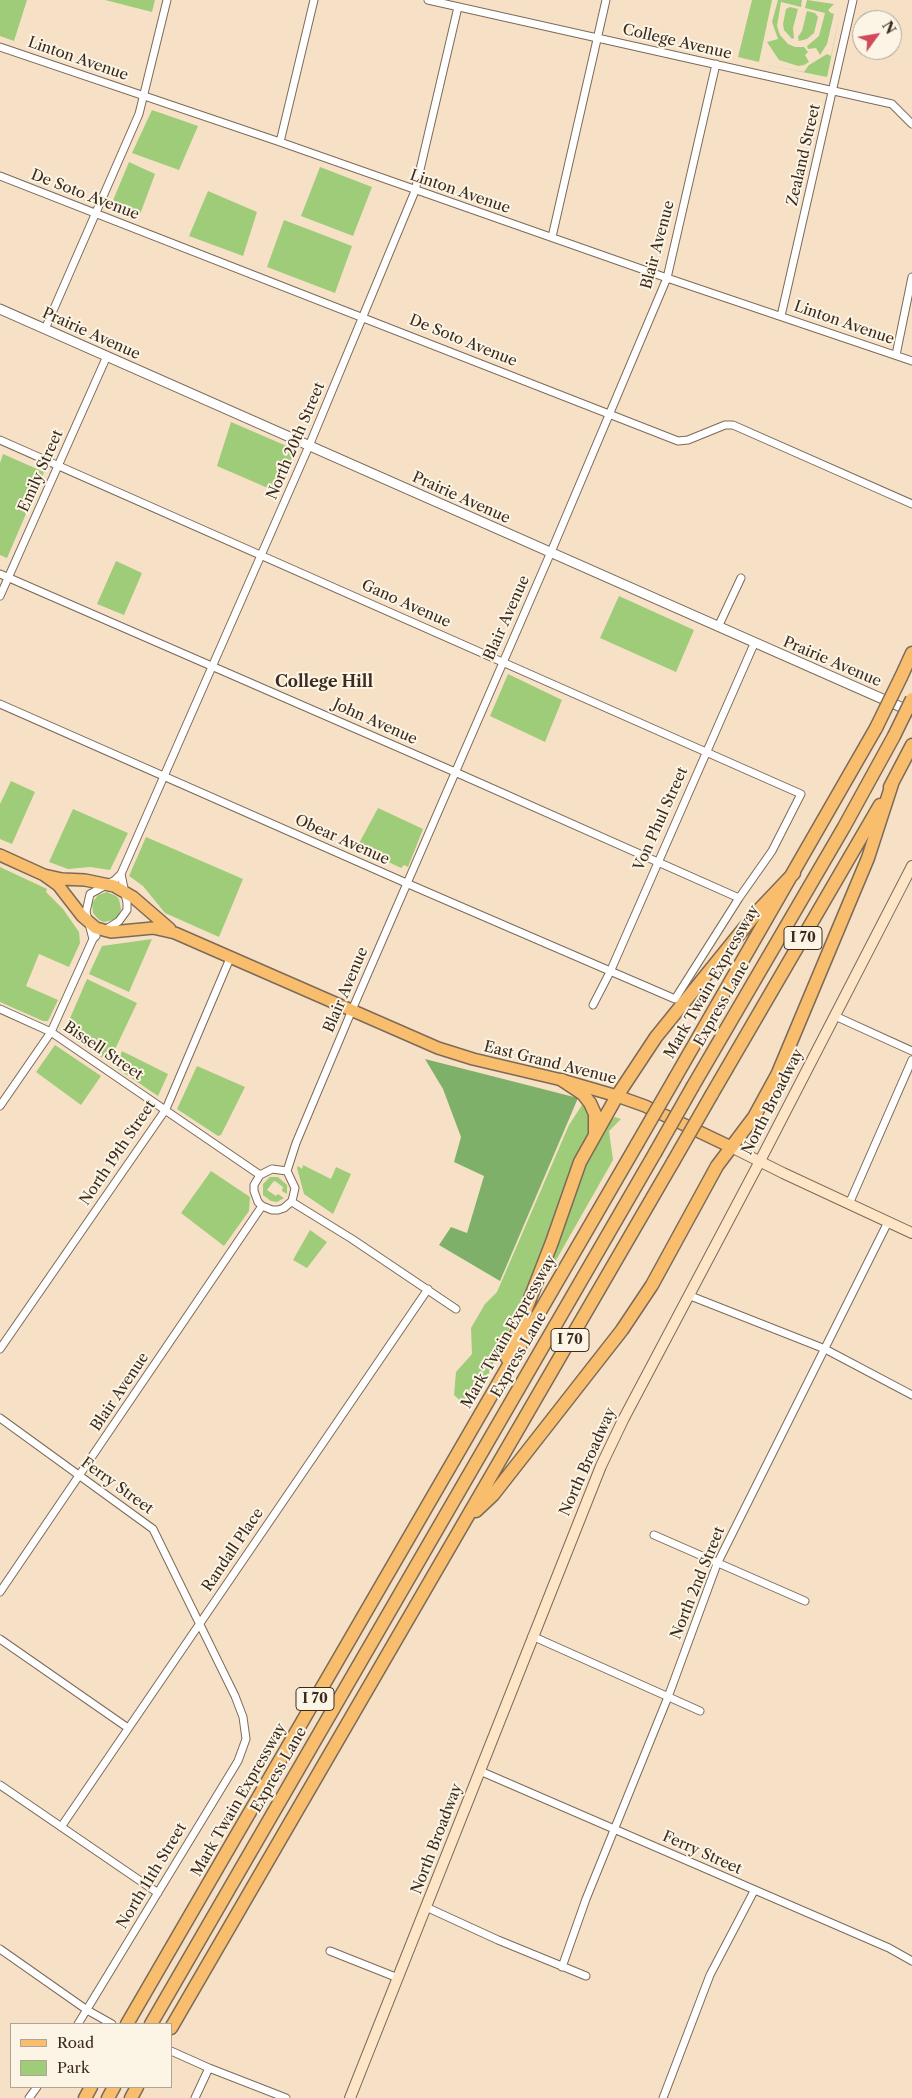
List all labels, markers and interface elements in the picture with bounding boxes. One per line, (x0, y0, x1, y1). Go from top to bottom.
north arrow (852, 10, 902, 60)
text: N (878, 18, 900, 38)
street label: College Avenue (621, 21, 733, 63)
street label: Linton Avenue (25, 33, 131, 85)
street label: Zealand Street (784, 102, 824, 208)
street label: De Soto Avenue (28, 166, 142, 224)
street label: Linton Avenue (407, 166, 513, 218)
street label: Blair Avenue (638, 199, 678, 291)
street label: Linton Avenue (791, 297, 897, 349)
street label: Prairie Avenue (39, 304, 143, 364)
street label: De Soto Avenue (407, 311, 519, 371)
street label: North 20th Street (263, 380, 329, 502)
street label: Emily Street (15, 427, 67, 515)
street label: Prairie Avenue (409, 468, 513, 528)
street label: Blair Avenue (480, 573, 534, 663)
street label: Gano Avenue (359, 576, 453, 632)
street label: Prairie Avenue (780, 633, 884, 691)
district label: College Hill (275, 672, 373, 692)
street label: John Avenue (330, 695, 420, 749)
street label: Von Phul Street (630, 764, 692, 874)
street label: Obear Avenue (292, 811, 392, 869)
street label: Mark Twain Expressway (661, 902, 763, 1062)
road number: I 70 (784, 926, 822, 950)
street label: Blair Avenue (320, 945, 372, 1035)
street label: Express Lane (690, 958, 754, 1050)
street label: Bissell Street (60, 1018, 146, 1084)
street label: East Grand Avenue (482, 1038, 618, 1088)
street label: North Broadway (738, 1046, 808, 1158)
street label: North 19th Street (76, 1097, 160, 1209)
street label: Mark Twain Expressway (458, 1252, 560, 1412)
street label: Express Lane (487, 1309, 551, 1401)
road number: I 70 (551, 1328, 589, 1352)
street label: Blair Avenue (87, 1349, 153, 1435)
street label: North Broadway (556, 1405, 620, 1519)
street label: Ferry Street (77, 1454, 157, 1518)
street label: Randall Place (198, 1505, 268, 1595)
street label: North 2nd Street (667, 1524, 729, 1642)
road number: I 70 (296, 1688, 334, 1710)
street label: Mark Twain Expressway (188, 1720, 290, 1880)
street label: Express Lane (247, 1724, 311, 1816)
street label: North Broadway (408, 1781, 466, 1897)
street label: North 11th Street (113, 1820, 191, 1932)
street label: Ferry Street (660, 1827, 744, 1879)
legend (10, 2023, 172, 2088)
text: Road (57, 2033, 94, 2052)
text: Park (57, 2058, 90, 2077)

